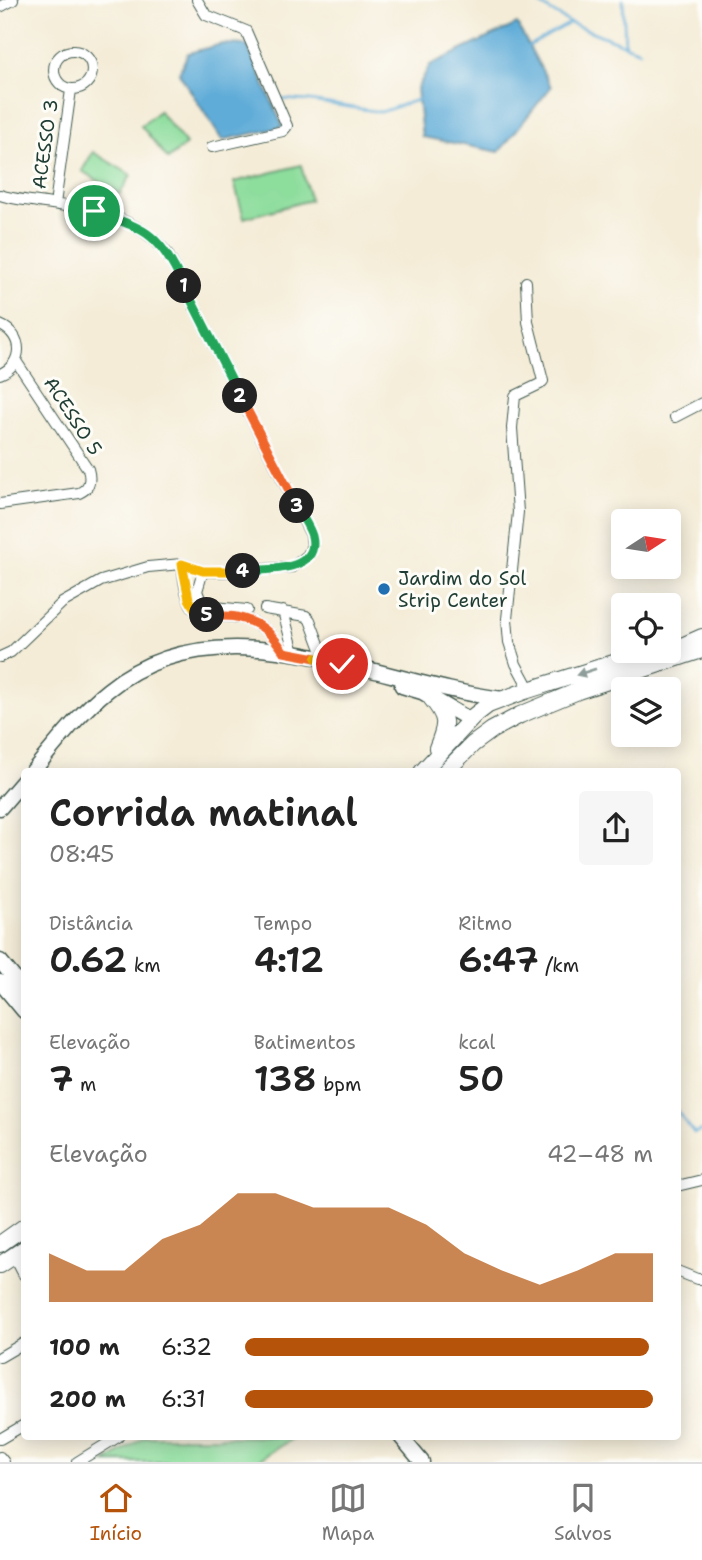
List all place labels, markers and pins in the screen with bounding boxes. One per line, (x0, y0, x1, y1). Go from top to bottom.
pin (64, 181, 124, 241)
pin: 1 (166, 268, 202, 304)
pin: 2 (222, 378, 258, 414)
pin: 3 (280, 489, 314, 524)
pin: 4 (226, 554, 260, 588)
place label: Jardim do Sol Strip Center (398, 566, 526, 613)
marker: Jardim do Sol Strip Center (376, 581, 392, 597)
pin: 5 (190, 598, 224, 632)
pin (312, 634, 372, 694)

